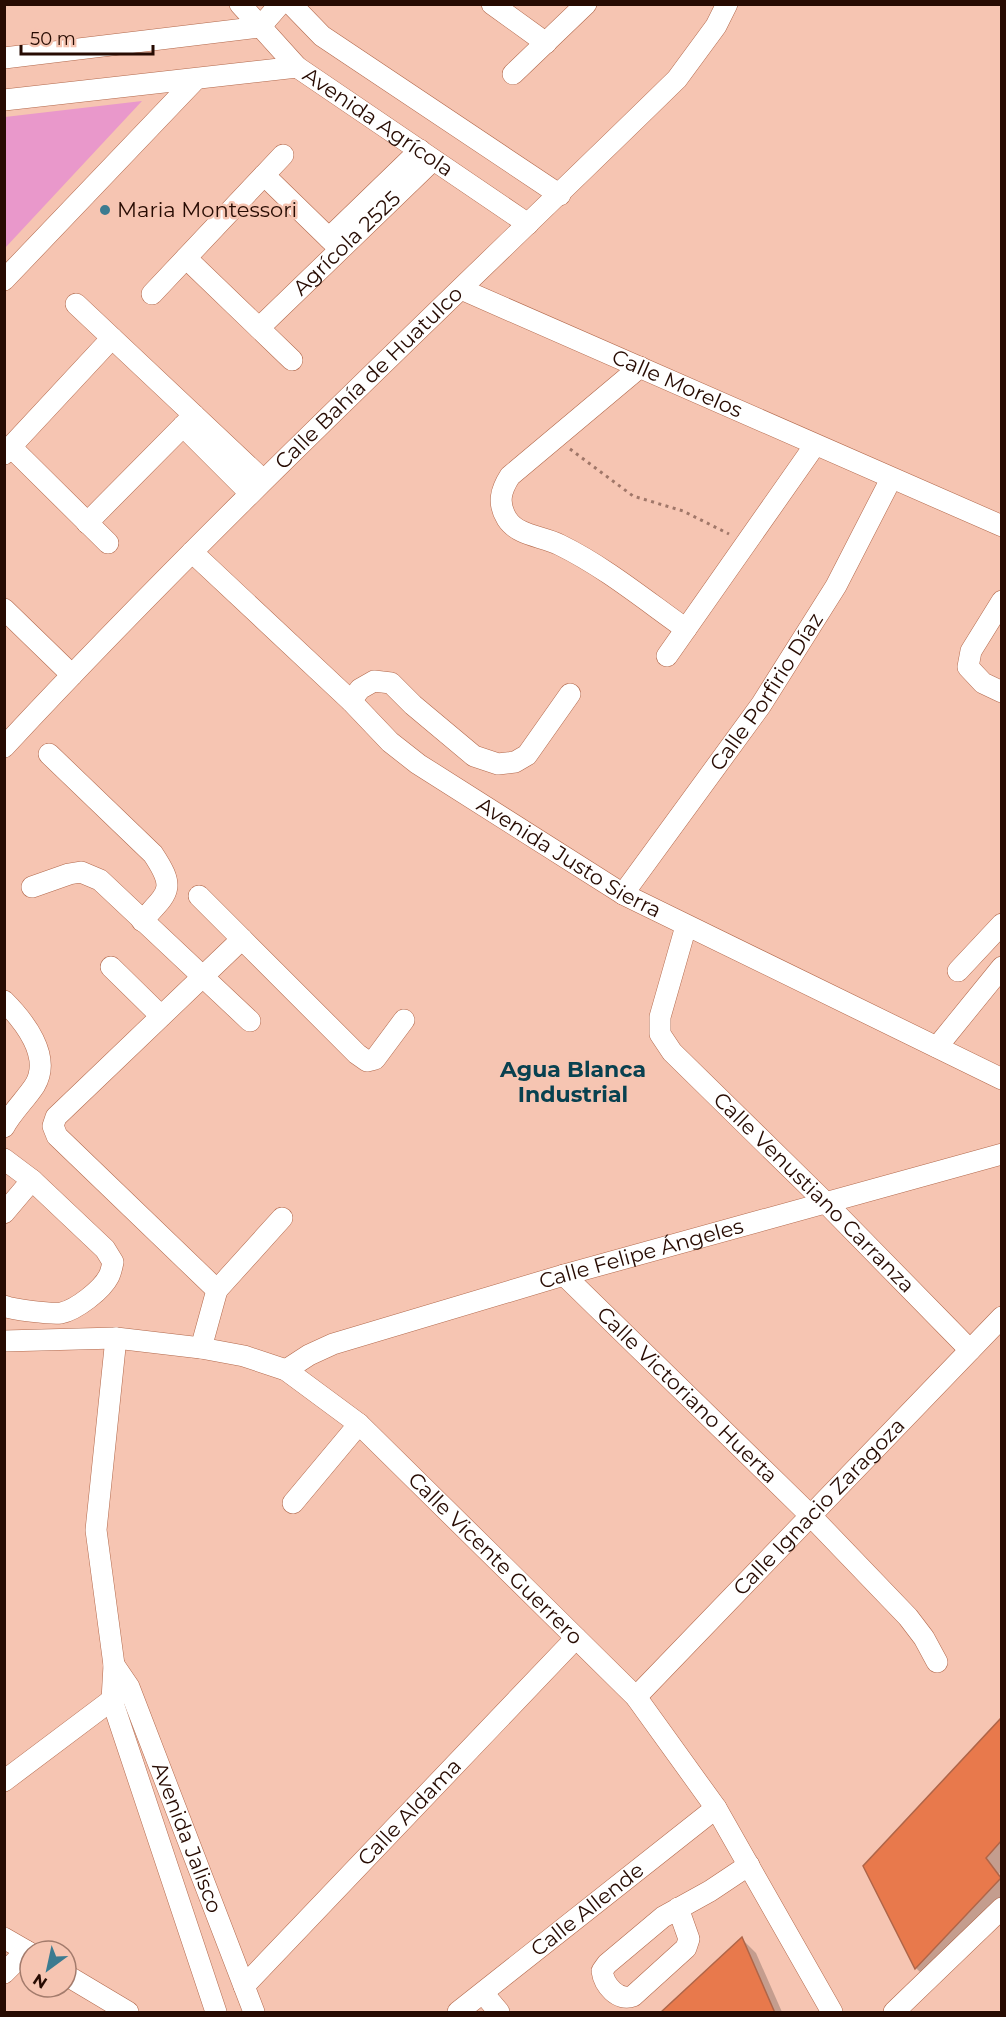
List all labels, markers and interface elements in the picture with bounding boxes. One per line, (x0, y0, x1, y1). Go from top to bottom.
scale bar (21, 18, 153, 56)
text: 50 m (30, 28, 76, 50)
street label: Avenida Agrícola (298, 62, 458, 182)
street label: Agrícola 2525 (288, 185, 405, 300)
place label: Maria Montessori (117, 197, 297, 222)
marker: Maria Montessori (98, 203, 112, 217)
street label: Calle Bahía de Huatulco (270, 281, 467, 474)
street label: Calle Morelos (608, 344, 746, 423)
street label: Calle Porfirio Díaz (704, 608, 828, 775)
street label: Avenida Justo Sierra (472, 792, 665, 923)
district label: Agua Blanca Industrial (499, 1056, 646, 1108)
street label: Calle Venustiano Carranza (709, 1087, 920, 1298)
street label: Calle Felipe Ángeles (536, 1213, 746, 1294)
street label: Calle Victoriano Huerta (592, 1301, 783, 1488)
street label: Calle Ignacio Zaragoza (728, 1413, 910, 1600)
street label: Calle Vicente Guerrero (403, 1467, 588, 1649)
street label: Calle Aldama (352, 1753, 466, 1871)
street label: Avenida Jalisco (147, 1758, 228, 1916)
street label: Calle Allende (526, 1857, 649, 1962)
north arrow (18, 1939, 78, 1999)
text: N (30, 1970, 51, 1993)

